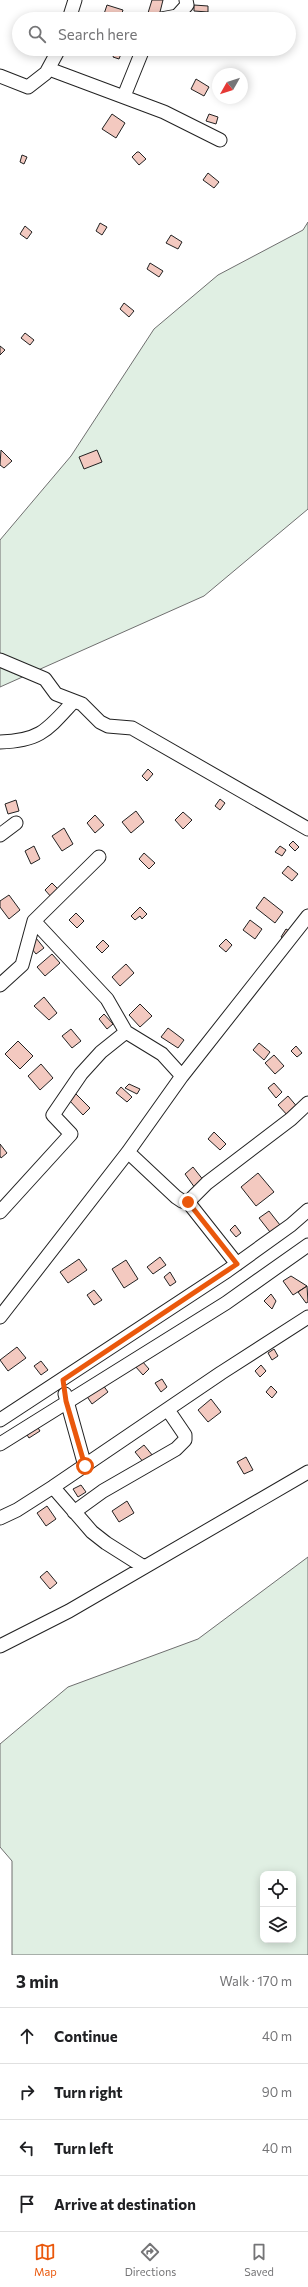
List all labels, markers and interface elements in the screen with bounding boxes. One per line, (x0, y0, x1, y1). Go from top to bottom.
search box (12, 12, 296, 56)
icon: search (26, 23, 48, 45)
text: Search here (58, 25, 137, 43)
north arrow (212, 68, 248, 104)
route end (179, 1193, 197, 1211)
route start (76, 1457, 94, 1475)
map controls (260, 1871, 296, 1943)
button: locate (260, 1871, 296, 1907)
button: layers (260, 1907, 296, 1943)
text: 3 min (16, 1971, 59, 1992)
text: Walk · 170 m (220, 1973, 292, 1989)
icon: ahead (16, 2025, 38, 2047)
text: Continue (54, 2027, 118, 2045)
text: 40 m (262, 2028, 292, 2044)
icon: right (16, 2081, 38, 2103)
text: Turn right (54, 2083, 123, 2101)
text: 90 m (262, 2084, 292, 2100)
icon: left (16, 2137, 38, 2159)
text: Turn left (54, 2139, 113, 2157)
text: 40 m (262, 2140, 292, 2156)
icon: arrive (16, 2193, 38, 2215)
text: Arrive at destination (54, 2195, 196, 2213)
tab: Map (34, 2241, 57, 2278)
tab: Directions (125, 2241, 176, 2278)
tab: Saved (244, 2241, 274, 2278)

